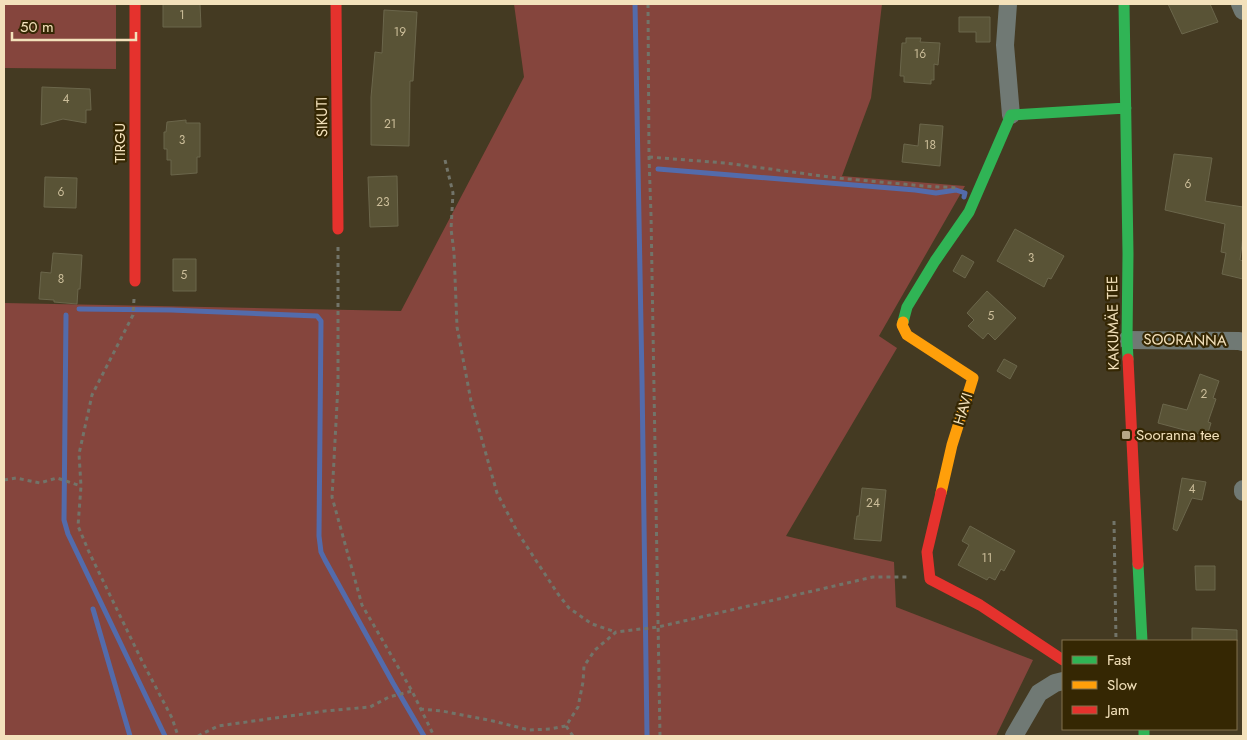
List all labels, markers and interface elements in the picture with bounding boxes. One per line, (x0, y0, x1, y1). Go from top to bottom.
house number: 1 (179, 6, 185, 24)
scale bar (12, 10, 136, 42)
text: 50 m (20, 16, 54, 38)
house number: 19 (394, 23, 406, 41)
house number: 16 (914, 45, 926, 63)
house number: 4 (63, 90, 70, 108)
street label: SIKUTI (311, 97, 333, 137)
house number: 21 (384, 115, 396, 133)
street label: TIRGU (109, 123, 131, 163)
house number: 3 (179, 131, 186, 149)
house number: 18 (924, 136, 936, 154)
house number: 6 (1185, 175, 1192, 193)
house number: 6 (58, 183, 65, 201)
house number: 23 (376, 193, 390, 211)
house number: 3 (1028, 249, 1035, 267)
house number: 5 (181, 266, 188, 284)
house number: 8 (58, 270, 64, 288)
street label: KAKUMÄE TEE (1101, 276, 1125, 370)
house number: 5 (988, 307, 995, 325)
street label: SOORANNA (1143, 328, 1227, 352)
house number: 2 (1201, 385, 1208, 403)
street label: HAVI (948, 390, 978, 428)
place label: Sooranna tee (1136, 424, 1220, 446)
marker: Sooranna tee (1120, 429, 1132, 441)
house number: 4 (1189, 480, 1196, 498)
house number: 24 (866, 494, 880, 512)
house number: 11 (982, 549, 992, 567)
legend (1062, 640, 1237, 730)
text: Fast (1107, 649, 1131, 671)
text: Slow (1107, 674, 1138, 696)
text: Jam (1105, 699, 1130, 721)

